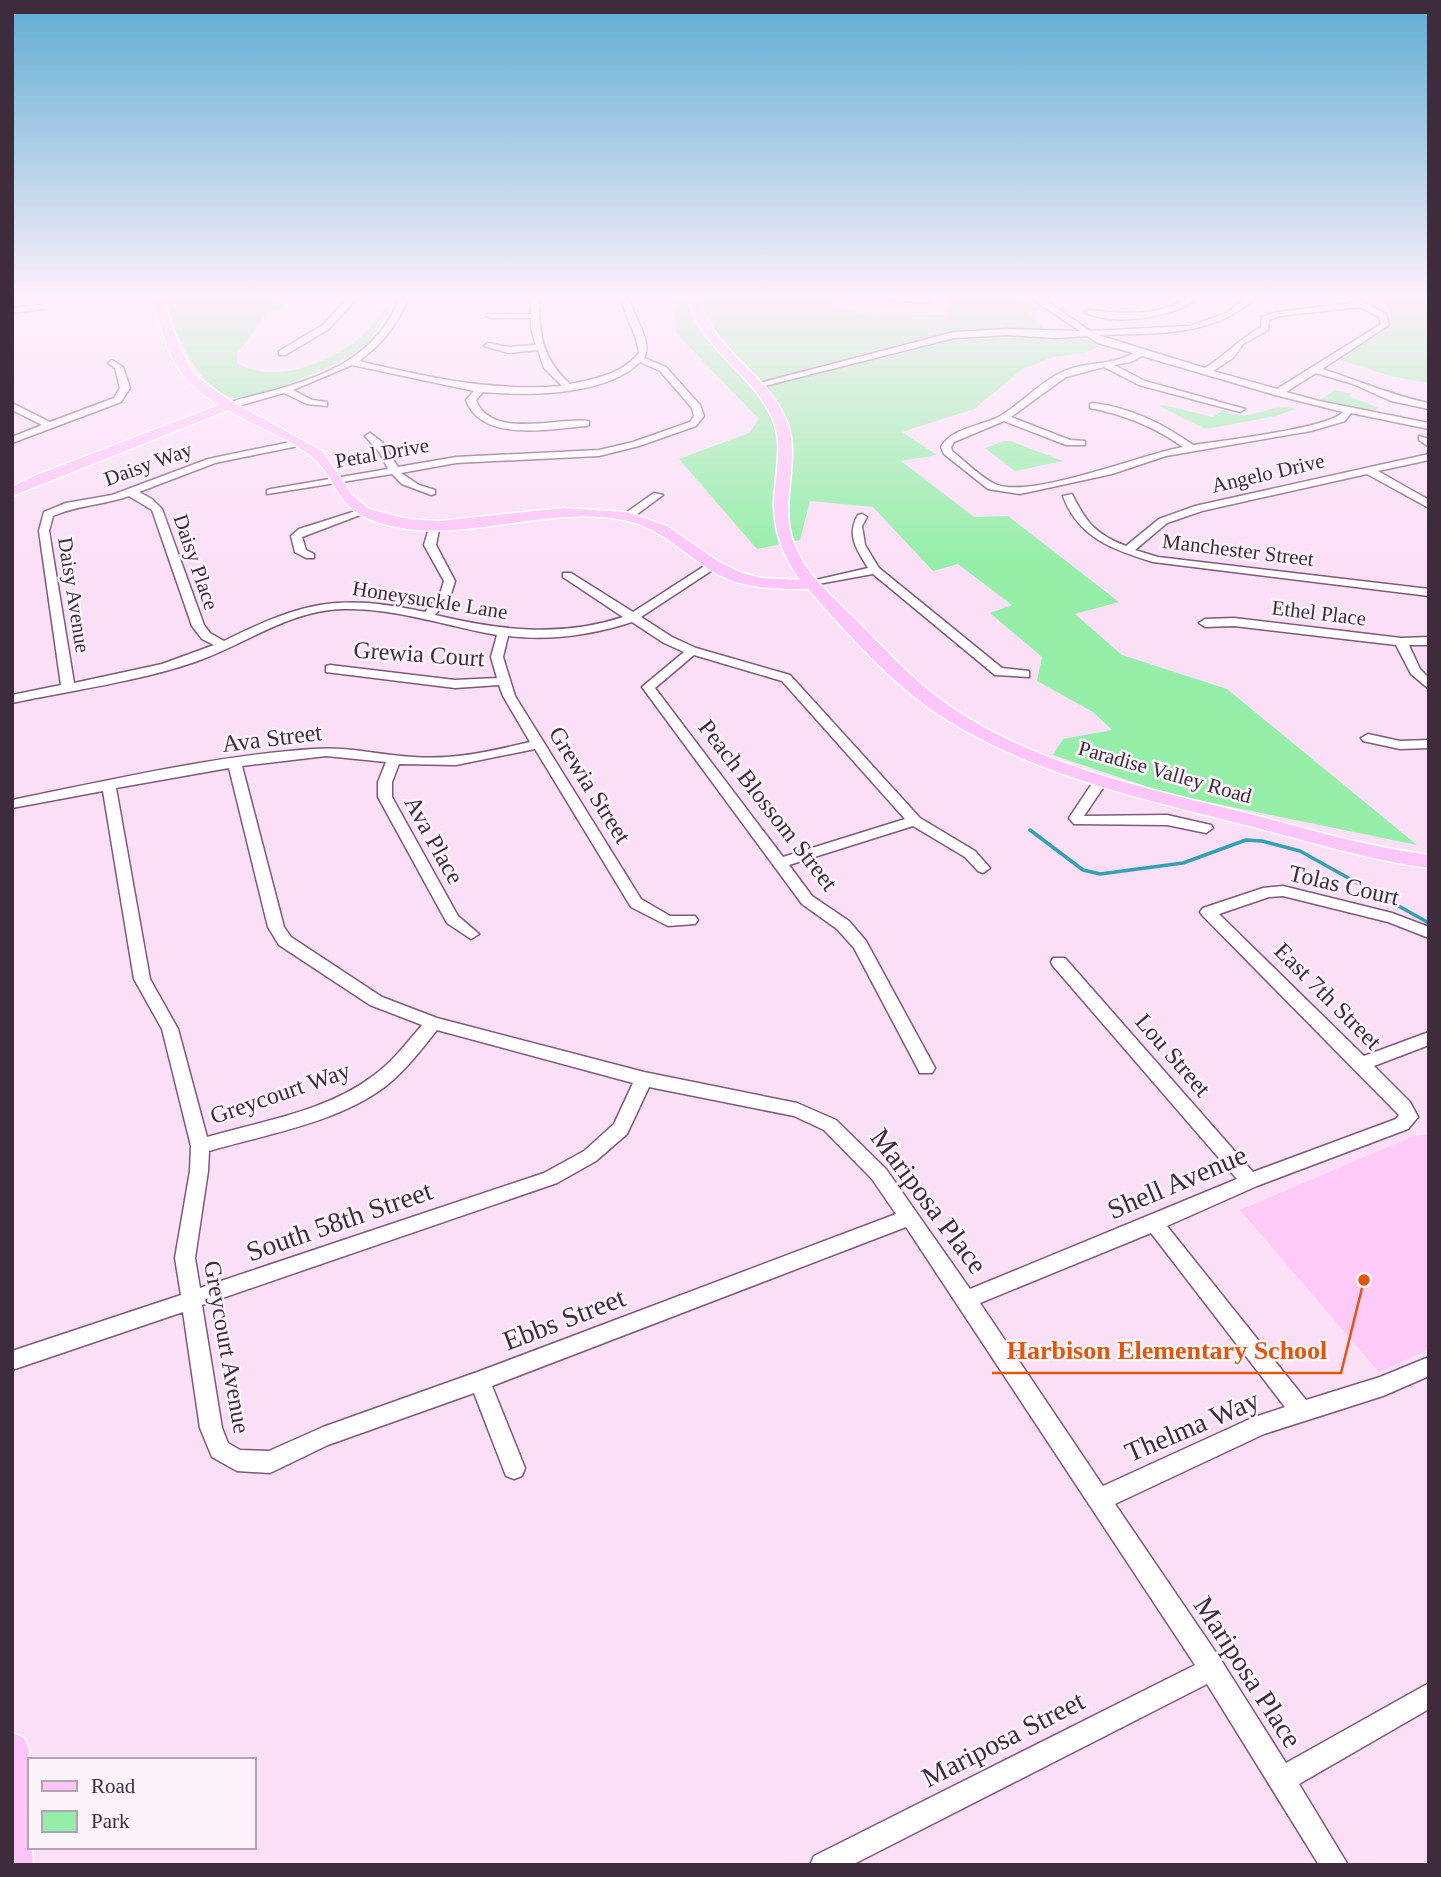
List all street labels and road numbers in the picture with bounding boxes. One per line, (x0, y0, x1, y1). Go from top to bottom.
street label: Petal Drive (333, 433, 431, 473)
street label: Daisy Way (101, 437, 196, 491)
street label: Angelo Drive (1209, 448, 1327, 498)
street label: Daisy Place (168, 511, 224, 613)
street label: Manchester Street (1161, 529, 1315, 571)
street label: Daisy Avenue (53, 535, 95, 655)
street label: Honeysuckle Lane (351, 576, 509, 624)
street label: Ethel Place (1270, 595, 1368, 631)
street label: Grewia Court (353, 636, 486, 672)
street label: Peach Blossom Street (693, 715, 843, 896)
street label: Ava Street (221, 719, 324, 757)
street label: Grewia Street (544, 722, 636, 848)
street label: Paradise Valley Road (1076, 736, 1255, 808)
street label: Ava Place (399, 792, 469, 888)
street label: Tolas Court (1286, 860, 1402, 910)
street label: East 7th Street (1269, 937, 1387, 1055)
street label: Lou Street (1130, 1008, 1216, 1102)
street label: Greycourt Way (207, 1057, 353, 1129)
street label: Mariposa Place (864, 1122, 994, 1280)
street label: Shell Avenue (1103, 1139, 1251, 1225)
street label: South 58th Street (242, 1175, 436, 1267)
street label: Greycourt Avenue (199, 1259, 255, 1435)
street label: Ebbs Street (499, 1281, 630, 1356)
street label: Thelma Way (1120, 1384, 1264, 1468)
street label: Mariposa Place (1188, 1591, 1308, 1753)
street label: Mariposa Street (917, 1685, 1090, 1793)

